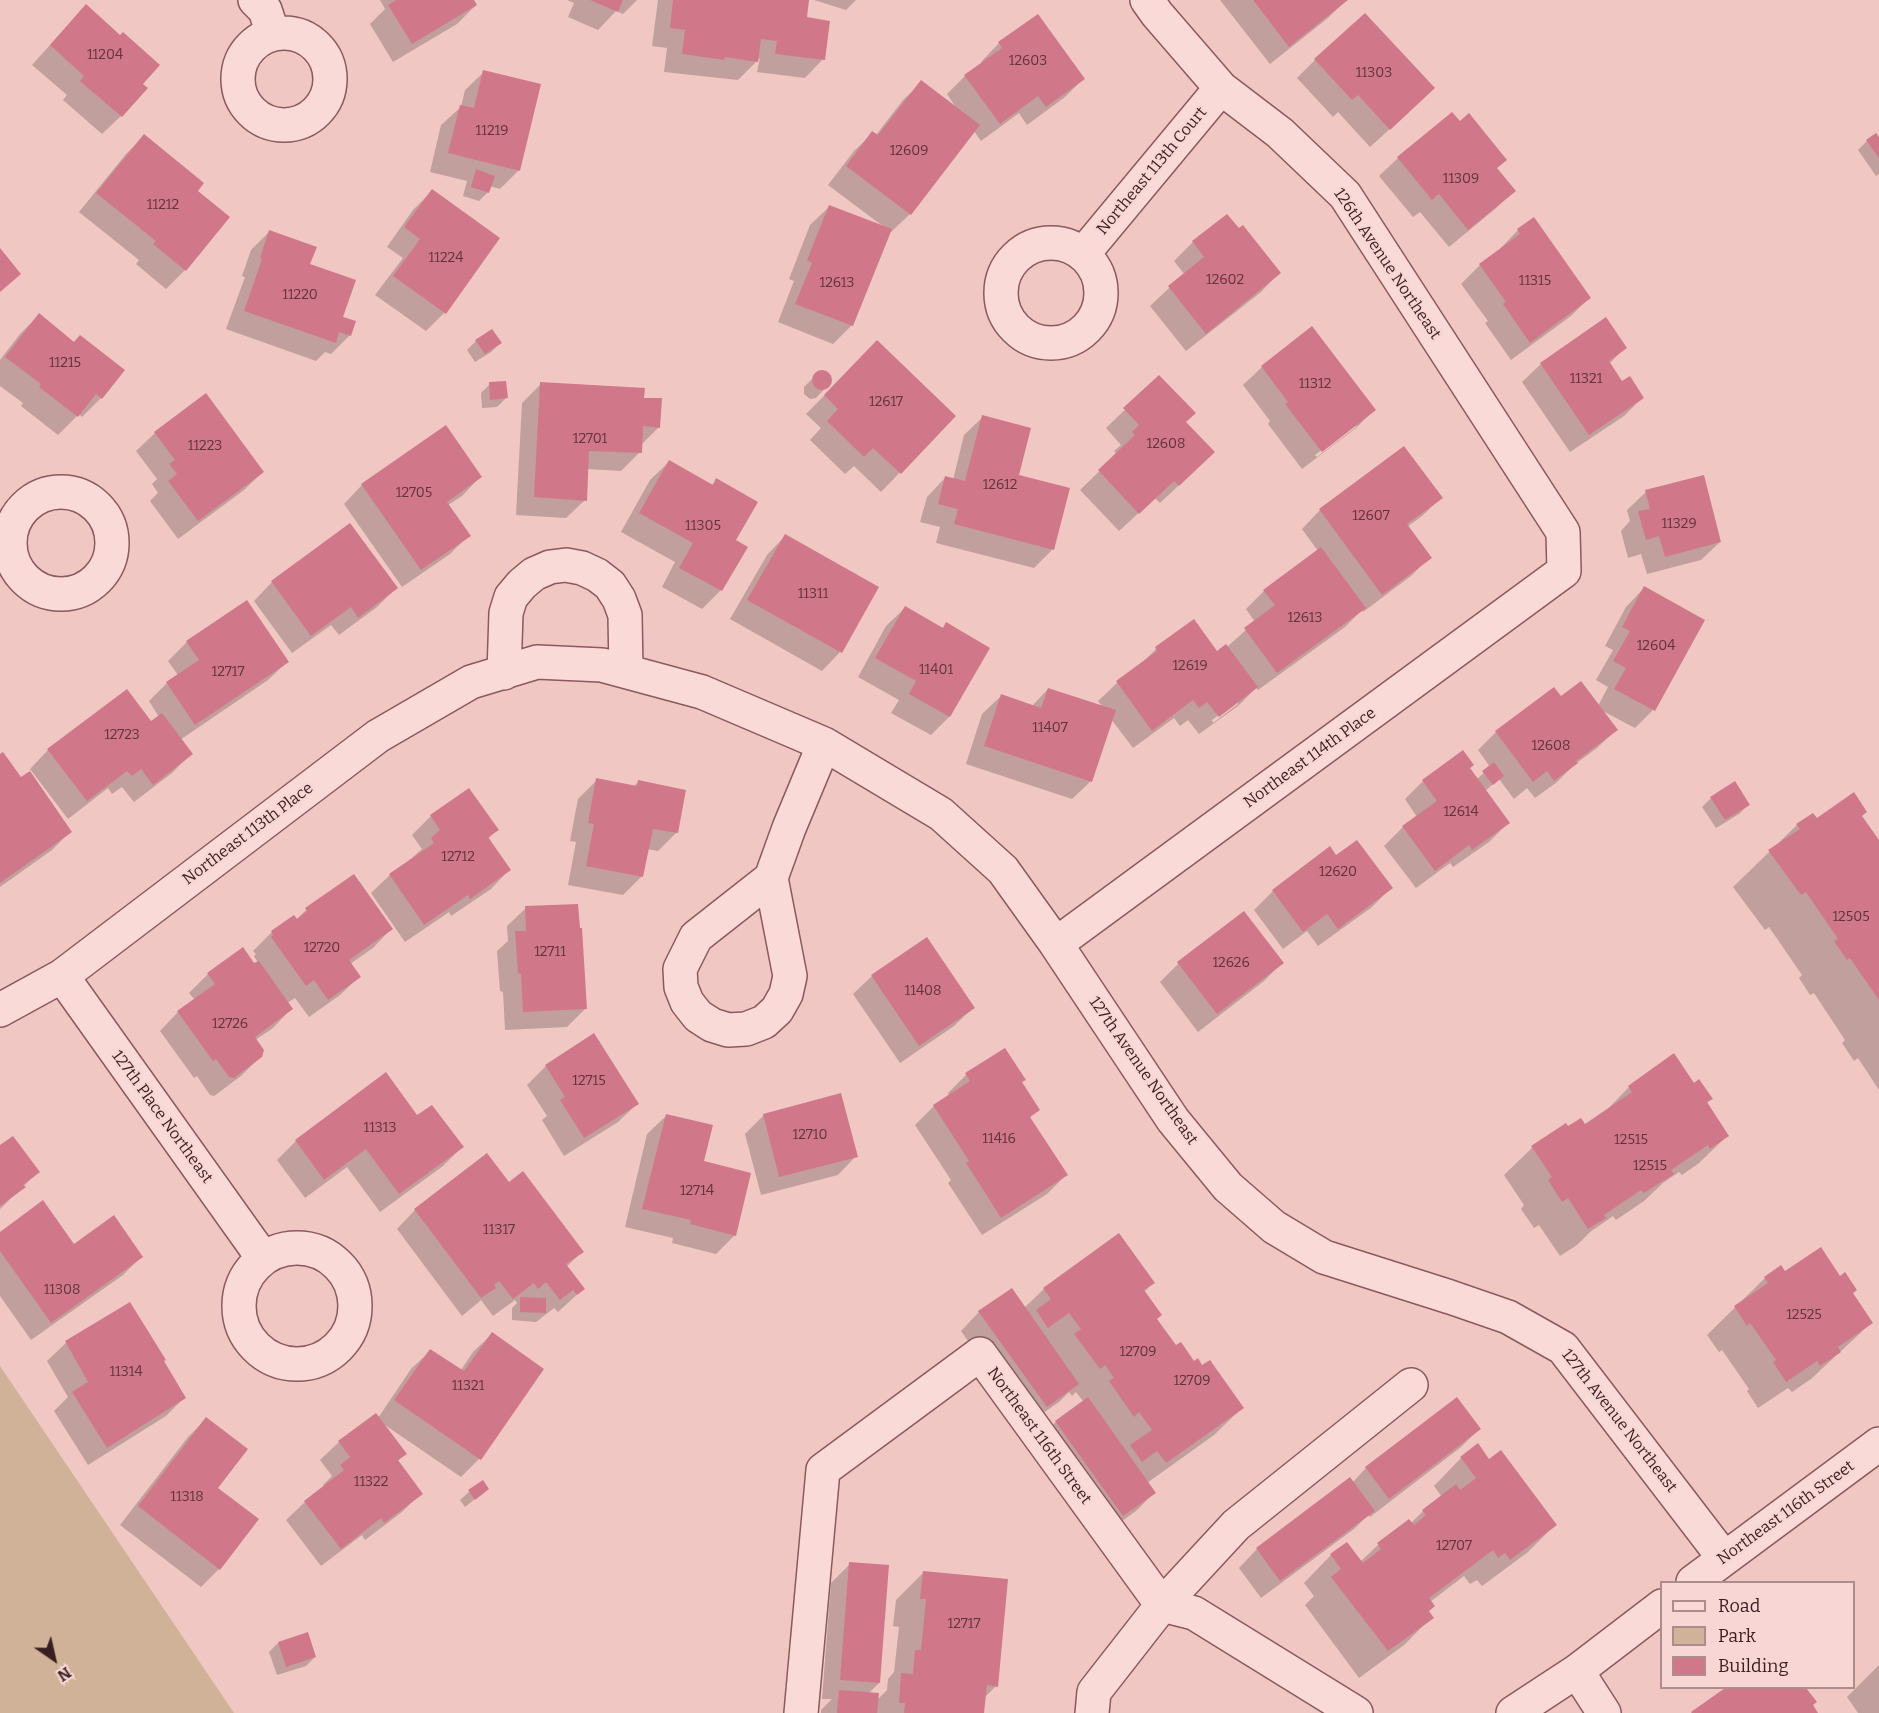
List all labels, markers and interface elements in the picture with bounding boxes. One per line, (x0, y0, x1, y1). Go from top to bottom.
house number: 11204 (87, 47, 123, 63)
house number: 12603 (1009, 53, 1047, 69)
house number: 11303 (1356, 65, 1392, 81)
street label: Northeast 113th Court (1093, 103, 1211, 239)
house number: 11219 (476, 123, 508, 139)
house number: 12609 (890, 143, 928, 159)
house number: 11309 (1443, 171, 1479, 187)
street label: 126th Avenue Northeast (1329, 185, 1445, 343)
house number: 11212 (147, 197, 179, 213)
house number: 11224 (429, 250, 463, 266)
house number: 12602 (1206, 272, 1244, 288)
house number: 11315 (1519, 273, 1551, 289)
house number: 12613 (819, 275, 855, 291)
house number: 11220 (282, 287, 318, 303)
house number: 11215 (49, 355, 81, 371)
house number: 11321 (1570, 371, 1602, 387)
house number: 11312 (1299, 376, 1331, 392)
house number: 12617 (869, 394, 903, 410)
house number: 12701 (573, 431, 607, 447)
house number: 12608 (1147, 436, 1185, 452)
house number: 11223 (188, 438, 222, 454)
house number: 12612 (983, 477, 1017, 493)
house number: 12705 (396, 485, 432, 501)
house number: 12607 (1352, 508, 1390, 524)
house number: 11329 (1661, 516, 1697, 532)
house number: 11305 (685, 518, 721, 534)
house number: 11311 (798, 586, 828, 602)
house number: 12613 (1287, 610, 1323, 626)
house number: 12604 (1637, 638, 1675, 654)
house number: 12619 (1172, 658, 1208, 674)
house number: 11401 (919, 662, 953, 678)
house number: 12717 (212, 664, 244, 680)
street label: Northeast 114th Place (1240, 704, 1380, 812)
house number: 11407 (1032, 720, 1068, 736)
house number: 12723 (104, 727, 140, 743)
house number: 12608 (1532, 738, 1570, 754)
street label: Northeast 113th Place (179, 779, 317, 889)
house number: 12614 (1443, 804, 1479, 820)
house number: 12712 (441, 849, 475, 865)
house number: 12620 (1319, 864, 1357, 880)
house number: 12505 (1832, 909, 1870, 925)
house number: 12720 (304, 940, 340, 956)
house number: 12711 (534, 944, 566, 960)
house number: 12626 (1212, 955, 1250, 971)
house number: 11408 (905, 983, 941, 999)
street label: 127th Avenue Northeast (1085, 993, 1201, 1149)
house number: 12726 (212, 1016, 248, 1032)
street label: 127th Place Northeast (107, 1047, 217, 1187)
house number: 12715 (572, 1073, 606, 1089)
house number: 11313 (363, 1120, 397, 1136)
house number: 12710 (793, 1127, 827, 1143)
house number: 11416 (982, 1131, 1016, 1147)
house number: 12515 (1614, 1132, 1648, 1148)
house number: 12515 (1633, 1158, 1667, 1174)
house number: 12714 (680, 1183, 714, 1199)
house number: 11317 (483, 1222, 515, 1238)
house number: 11308 (44, 1282, 80, 1298)
house number: 12525 (1786, 1307, 1822, 1323)
house number: 12709 (1119, 1344, 1157, 1360)
street label: 127th Avenue Northeast (1557, 1346, 1681, 1496)
house number: 11314 (109, 1364, 143, 1380)
street label: Northeast 116th Street (983, 1364, 1095, 1508)
house number: 12709 (1173, 1373, 1211, 1389)
house number: 11321 (452, 1378, 484, 1394)
street label: Northeast 116th Street (1714, 1457, 1858, 1569)
house number: 11322 (354, 1474, 388, 1490)
house number: 11318 (170, 1489, 204, 1505)
house number: 12707 (1436, 1538, 1472, 1554)
legend (1660, 1581, 1855, 1689)
text: Road (1718, 1595, 1760, 1617)
house number: 12717 (948, 1616, 980, 1632)
text: Park (1718, 1625, 1756, 1647)
north arrow (24, 1629, 84, 1689)
text: Building (1718, 1655, 1789, 1677)
text: N (54, 1663, 75, 1686)

